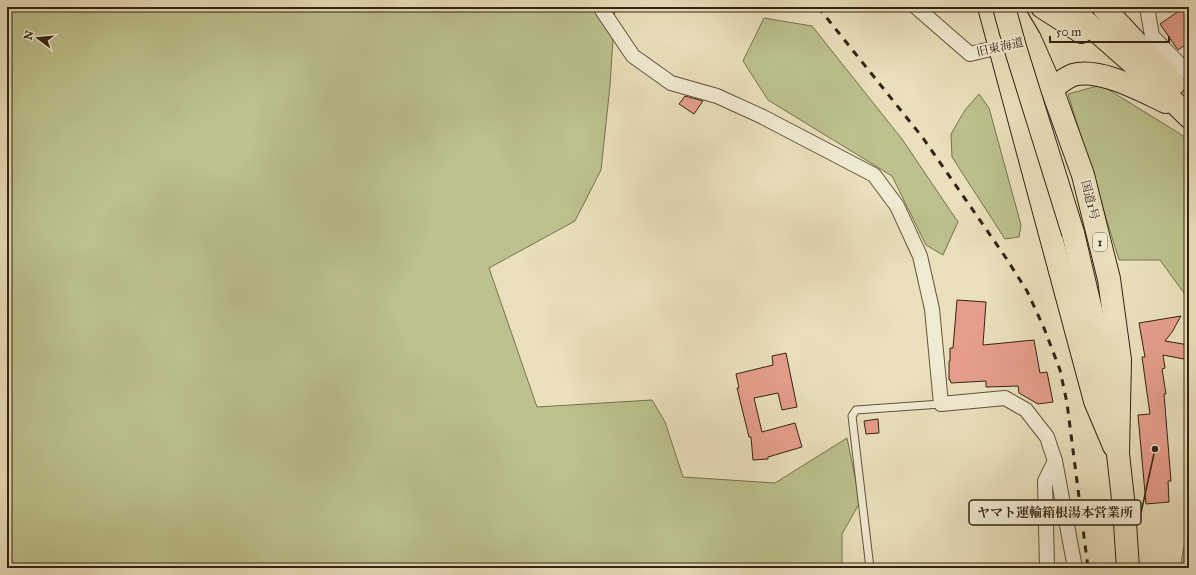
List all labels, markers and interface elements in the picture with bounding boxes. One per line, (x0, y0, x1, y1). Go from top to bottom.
north arrow (18, 18, 58, 58)
scale bar (1050, 18, 1169, 44)
text: 50 m (1056, 25, 1081, 39)
text: N (21, 28, 37, 42)
street label: 旧東海道 (975, 35, 1025, 59)
street label: 国道1号 (1078, 179, 1102, 221)
road number: 1 (1093, 233, 1107, 251)
callout: ヤマト運輸箱根湯本営業所 (969, 500, 1141, 525)
text: ヤマト運輸箱根湯本営業所 (977, 505, 1133, 521)

